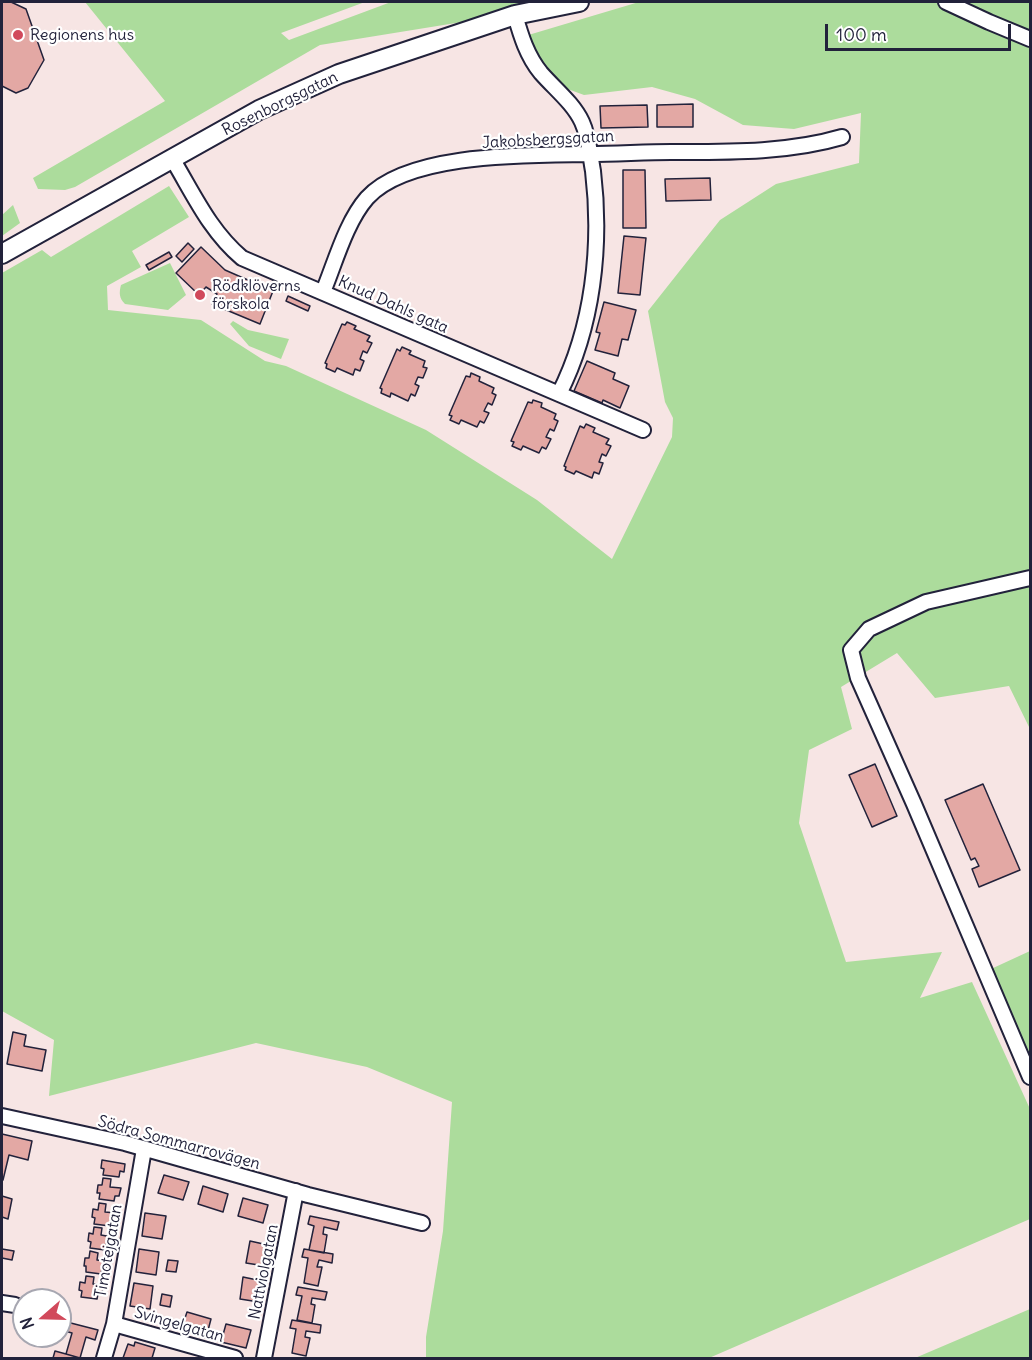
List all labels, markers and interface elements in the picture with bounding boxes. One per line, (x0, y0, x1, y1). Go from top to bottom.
scale bar (828, 12, 1014, 50)
text: 100 m (836, 23, 887, 46)
place label: Regionens hus (30, 25, 134, 45)
marker: Regionens hus (11, 28, 25, 42)
street label: Rosenborgsgatan (219, 68, 341, 140)
street label: Jakobsbergsgatan (481, 127, 615, 153)
street label: Knud Dahls gata (335, 272, 451, 338)
place label: Rödklöverns förskola (212, 276, 301, 314)
marker: Rödklöverns förskola (193, 288, 207, 302)
street label: Södra Sommarrovägen (96, 1112, 262, 1174)
street label: Timotejgatan (91, 1203, 127, 1299)
street label: Nattviolgatan (245, 1223, 283, 1321)
north arrow (12, 1288, 72, 1348)
street label: Svingelgatan (132, 1303, 226, 1347)
text: N (16, 1315, 38, 1332)

